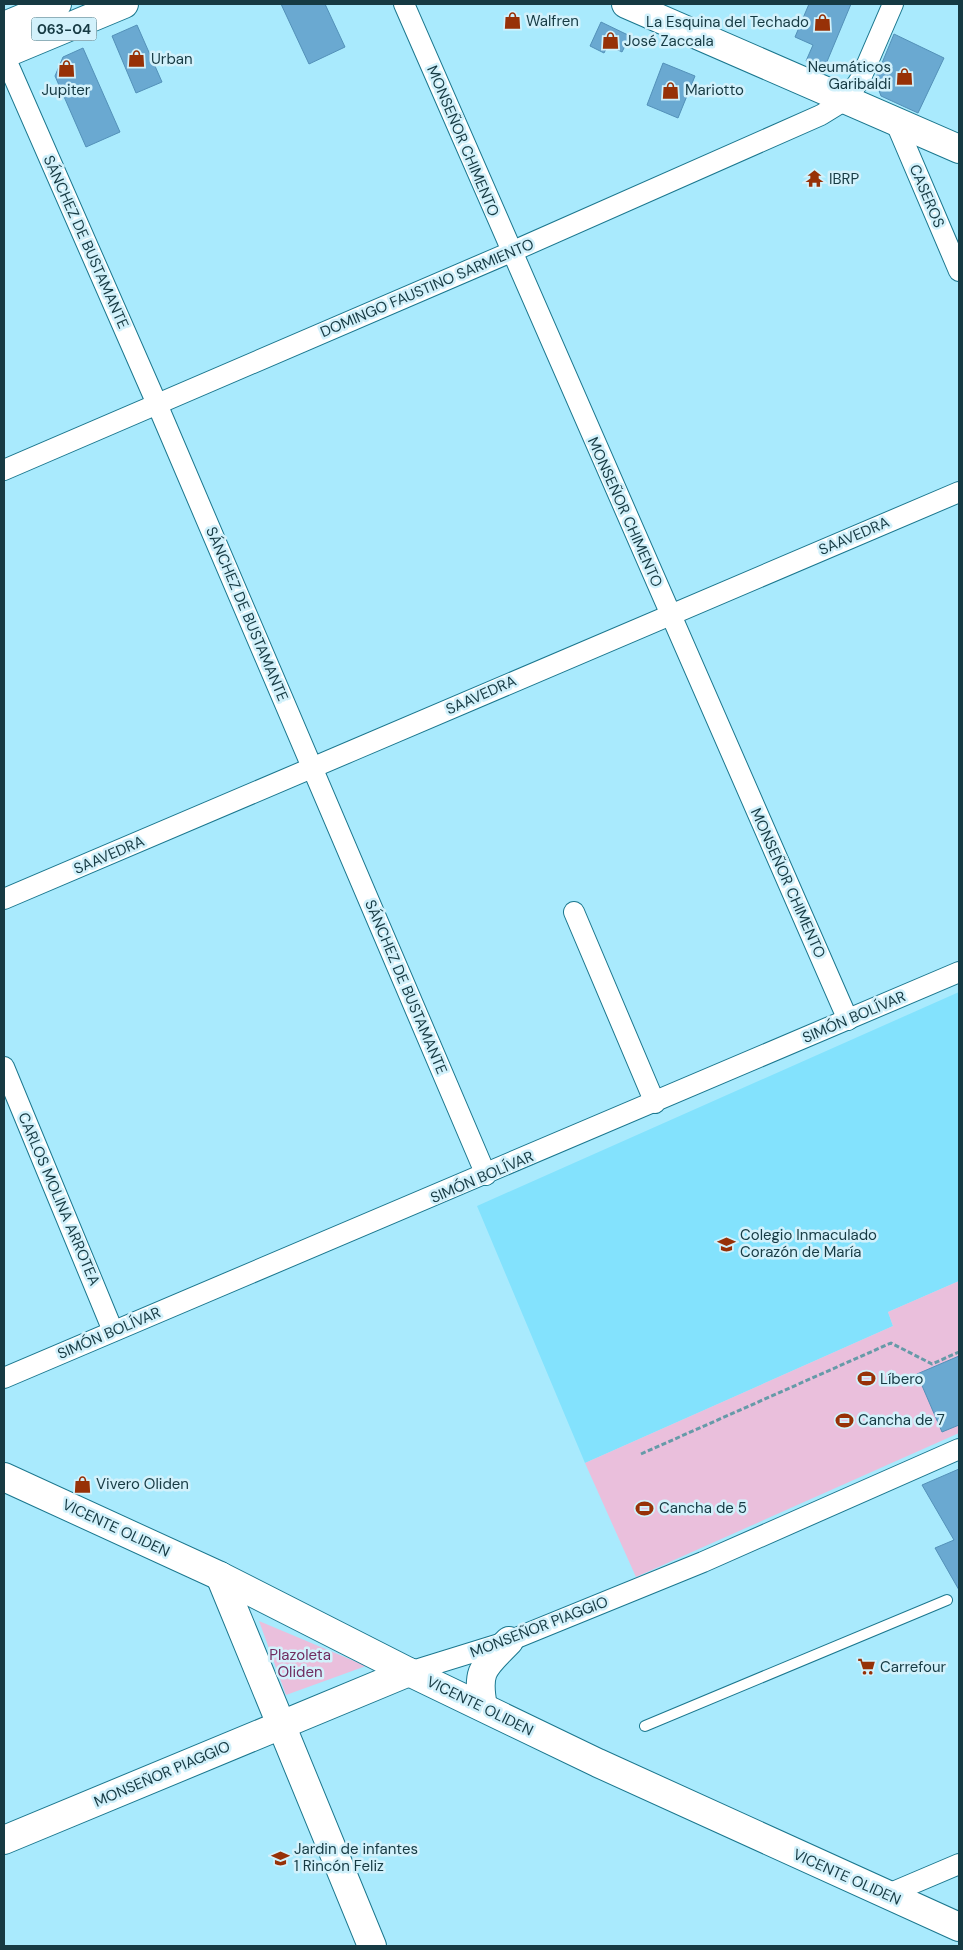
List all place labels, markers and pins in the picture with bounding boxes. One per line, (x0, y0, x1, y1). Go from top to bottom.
shop icon: Walfren (502, 11, 522, 31)
place label: Walfren (526, 11, 579, 31)
place label: La Esquina del Techado (646, 12, 809, 32)
shop icon: La Esquina del Techado (813, 12, 833, 32)
shop icon: José Zaccala (600, 31, 620, 51)
place label: José Zaccala (624, 31, 714, 51)
shop icon: Urban (127, 49, 147, 69)
place label: Urban (151, 49, 193, 69)
place label: Neumáticos Garibaldi (808, 57, 891, 94)
shop icon: Jupiter (56, 59, 76, 79)
shop icon: Neumáticos Garibaldi (895, 66, 915, 86)
place label: Jupiter (42, 80, 91, 100)
shop icon: Mariotto (661, 80, 681, 100)
place label: Mariotto (685, 80, 744, 100)
temple icon: IBRP (805, 169, 825, 189)
place label: IBRP (829, 169, 859, 189)
place label: Colegio Inmaculado Corazón de María (740, 1225, 877, 1262)
school or university icon: Colegio Inmaculado Corazón de María (716, 1234, 736, 1254)
sports icon: Líbero (856, 1369, 876, 1389)
place label: Líbero (880, 1369, 923, 1389)
sports icon: Cancha de 7 (834, 1410, 854, 1430)
place label: Cancha de 7 (858, 1410, 945, 1430)
shop icon: Vivero Oliden (72, 1474, 92, 1494)
place label: Vivero Oliden (96, 1474, 189, 1494)
sports icon: Cancha de 5 (635, 1498, 655, 1518)
place label: Cancha de 5 (659, 1498, 747, 1518)
supermarket icon: Carrefour (856, 1657, 876, 1677)
place label: Carrefour (880, 1657, 947, 1677)
place label: Jardin de infantes 1 Rincón Feliz (294, 1839, 418, 1876)
school or university icon: Jardin de infantes 1 Rincón Feliz (270, 1848, 290, 1868)

